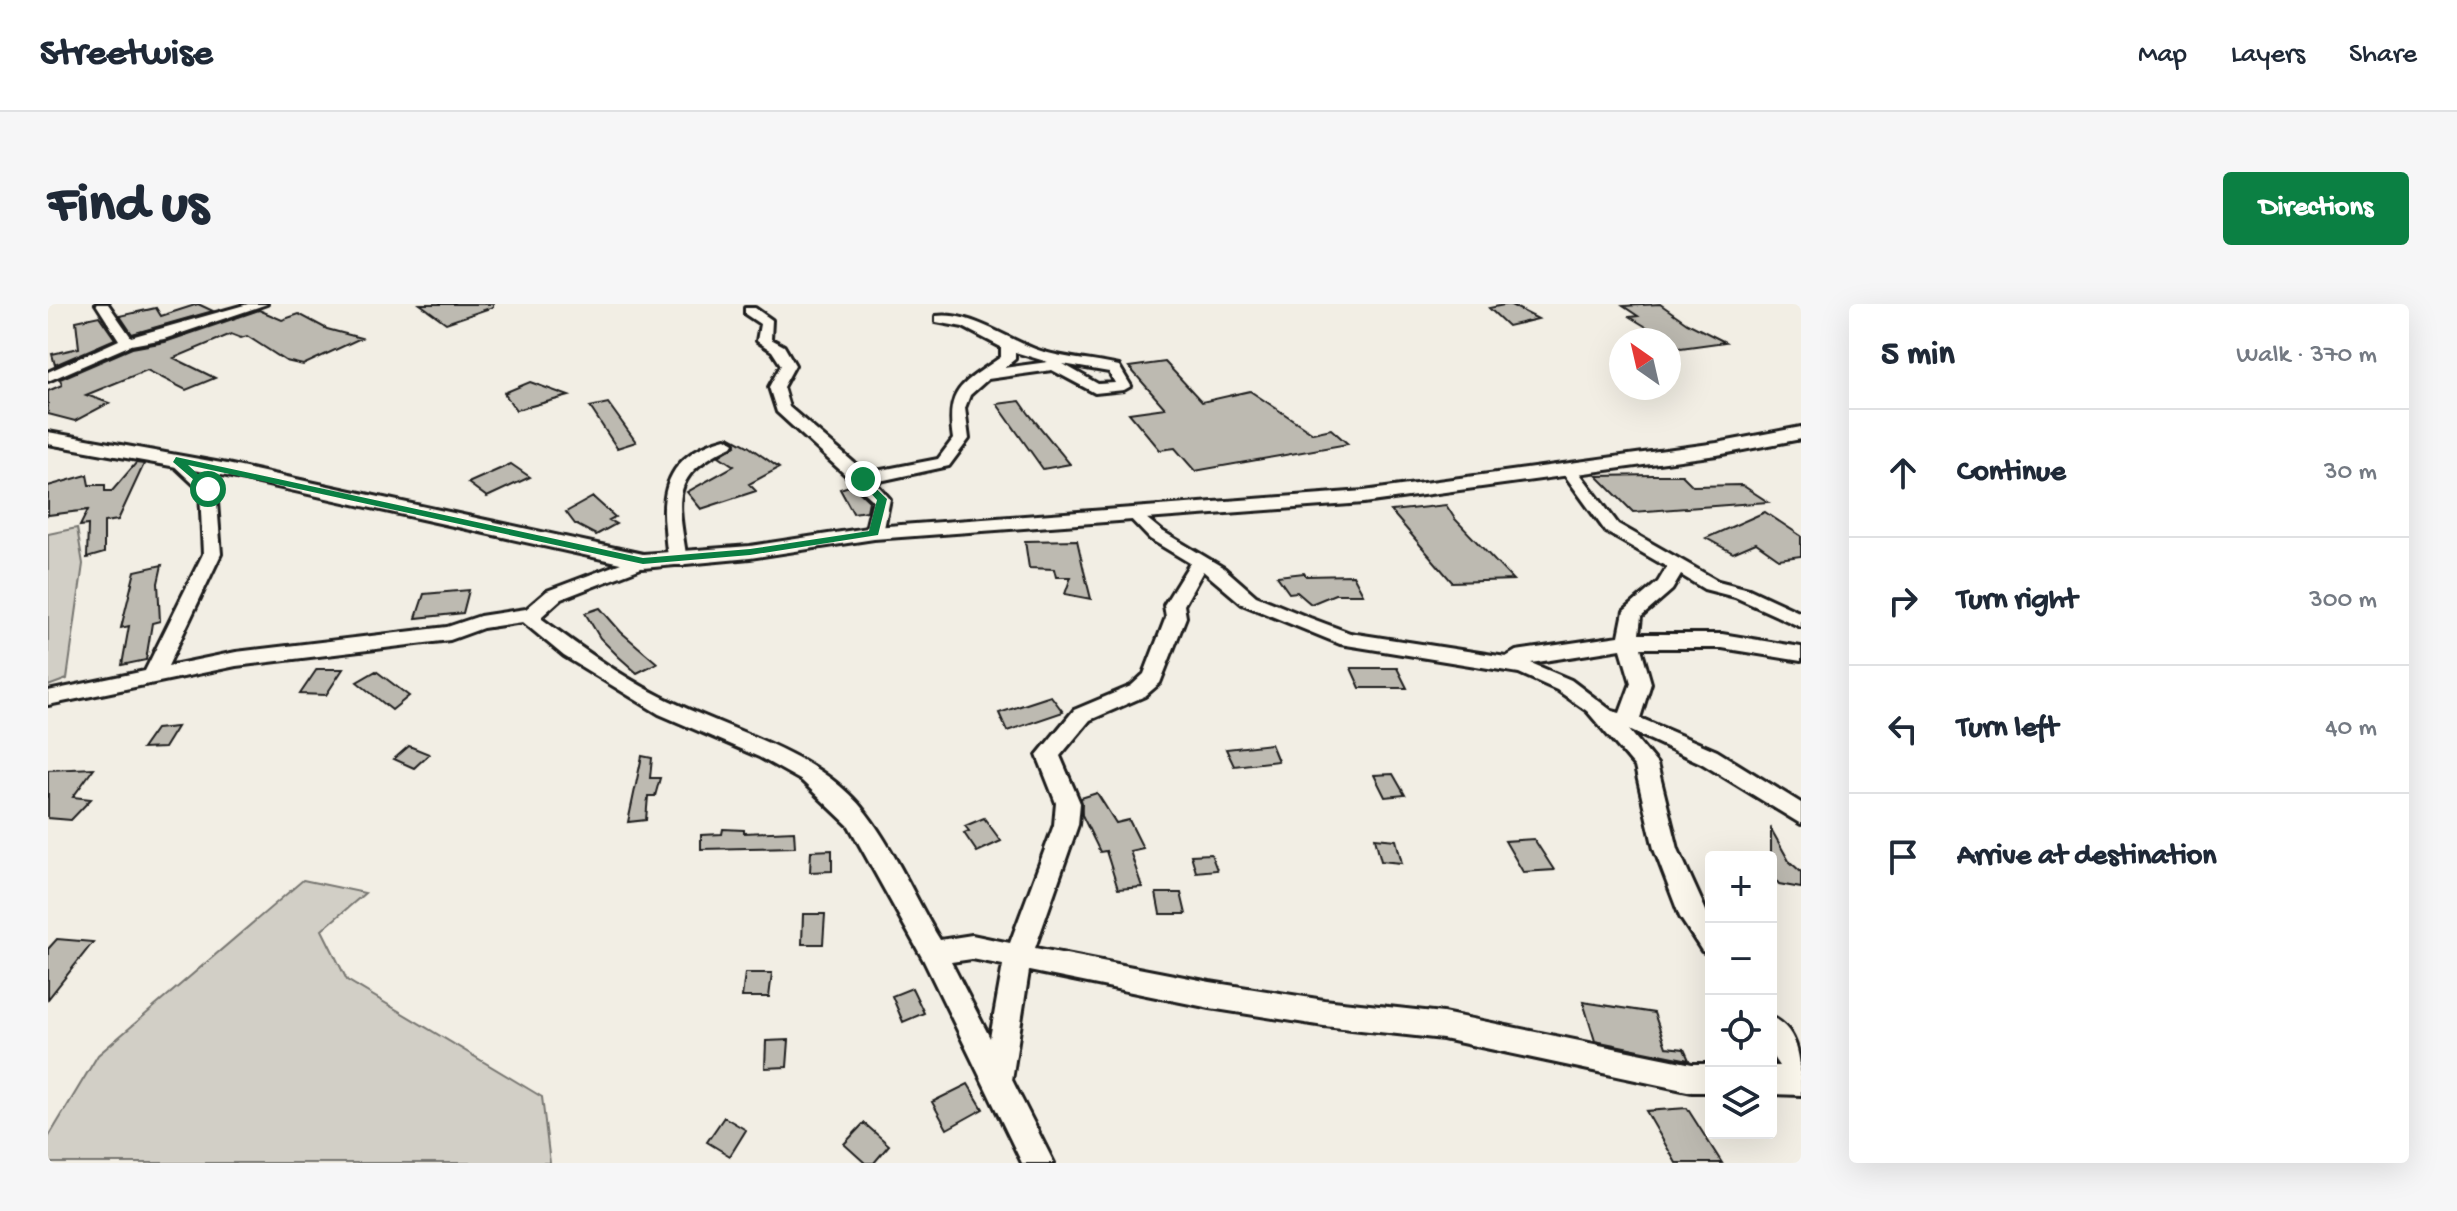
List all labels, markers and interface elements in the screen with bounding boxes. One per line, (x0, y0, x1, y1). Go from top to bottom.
text: Streetwise (40, 33, 213, 77)
text: Map (2138, 39, 2187, 72)
text: Layers (2231, 39, 2305, 72)
text: Share (2349, 39, 2417, 72)
button: Directions (2223, 172, 2409, 245)
text: Find us (48, 175, 208, 241)
north arrow (1609, 328, 1681, 400)
text: 5 min (1881, 336, 1955, 376)
text: Walk · 370 m (2236, 341, 2377, 372)
icon: ahead (1881, 451, 1925, 495)
text: Continue (1957, 456, 2066, 491)
text: 30 m (2324, 458, 2377, 489)
route end (845, 461, 881, 497)
route start (190, 471, 226, 507)
icon: right (1881, 579, 1925, 623)
text: Turn right (1957, 584, 2077, 619)
text: 300 m (2309, 586, 2377, 617)
icon: left (1881, 707, 1925, 751)
text: Turn left (1957, 712, 2058, 747)
text: 40 m (2325, 714, 2377, 745)
icon: arrive (1881, 835, 1925, 879)
text: Arrive at destination (1957, 840, 2217, 875)
map controls (1705, 851, 1777, 1139)
button: + (1705, 851, 1777, 923)
button: − (1705, 923, 1777, 995)
button: locate (1705, 995, 1777, 1067)
button: layers (1705, 1067, 1777, 1139)

